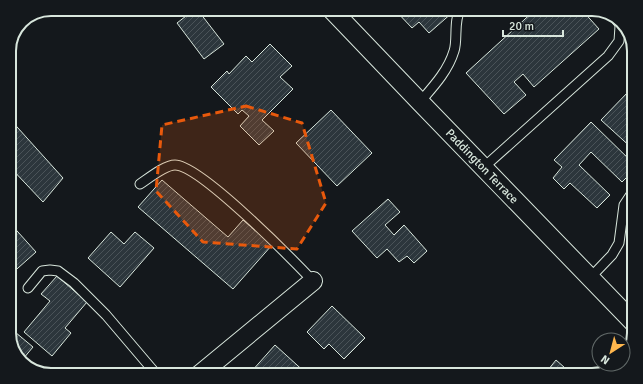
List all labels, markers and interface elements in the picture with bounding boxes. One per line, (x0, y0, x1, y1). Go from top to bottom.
scale bar (503, 12, 563, 38)
text: 20 m (509, 19, 534, 34)
street label: Paddington Terrace (443, 126, 522, 207)
north arrow (591, 332, 631, 372)
text: N (598, 352, 612, 367)

